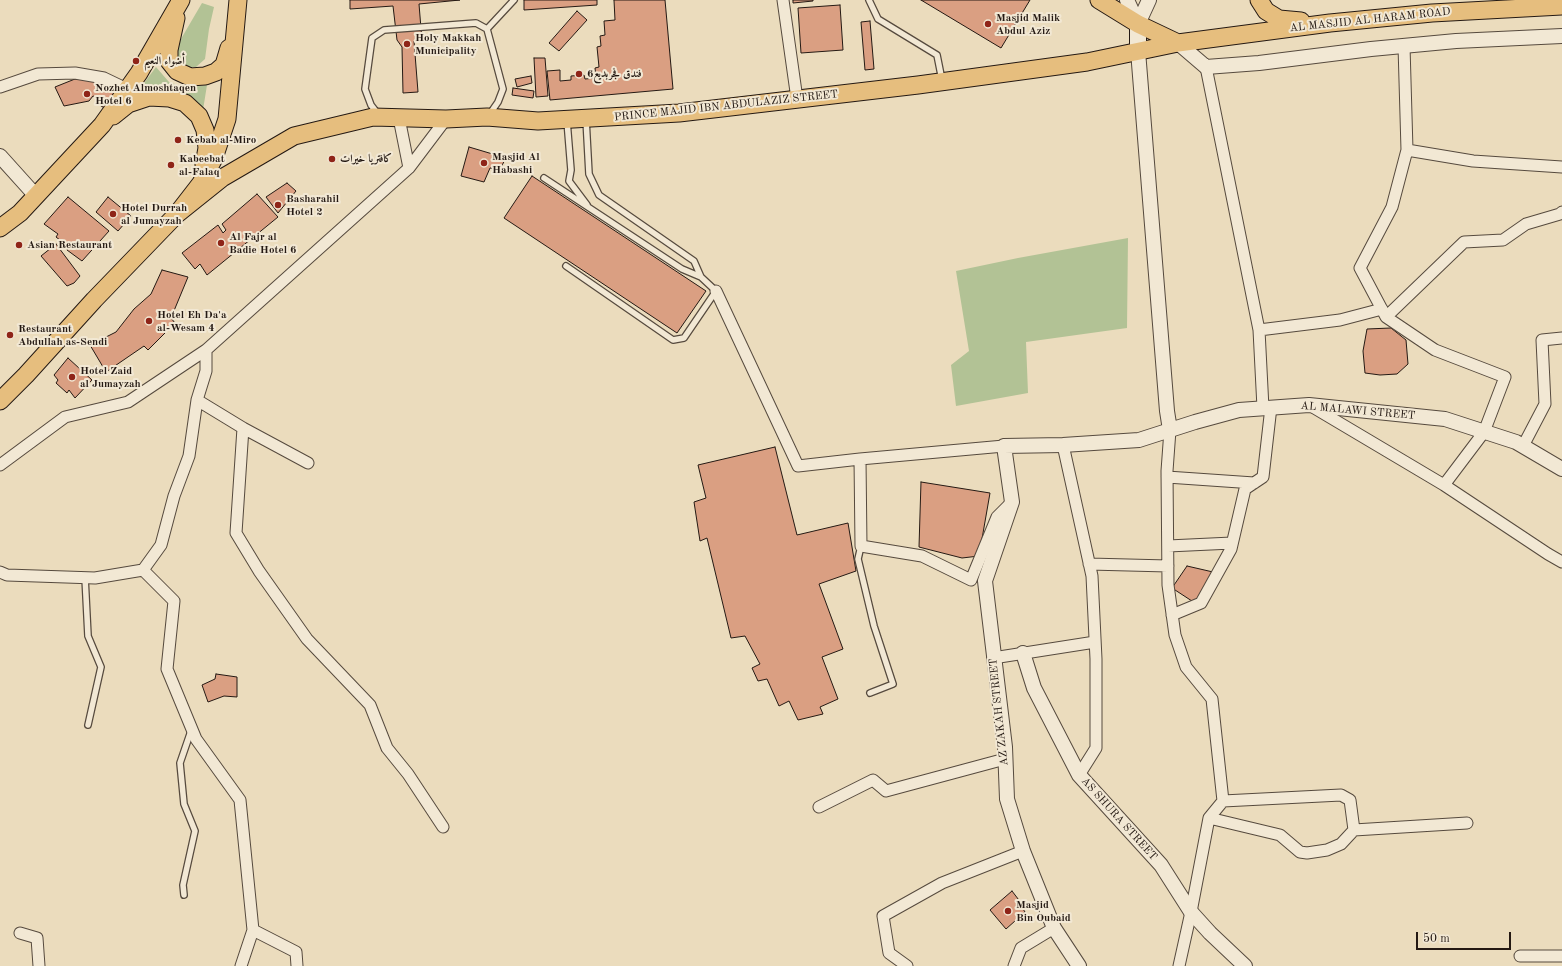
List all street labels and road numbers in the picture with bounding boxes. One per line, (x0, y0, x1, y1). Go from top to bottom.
street label: AL MASJID AL HARAM ROAD (1289, 5, 1451, 35)
street label: PRINCE MAJID IBN ABDULAZIZ STREET (613, 88, 839, 124)
street label: AL MALAWI STREET (1300, 399, 1416, 423)
street label: AZ ZAKAH STREET (987, 657, 1011, 767)
street label: AS SHURA STREET (1078, 775, 1160, 863)

